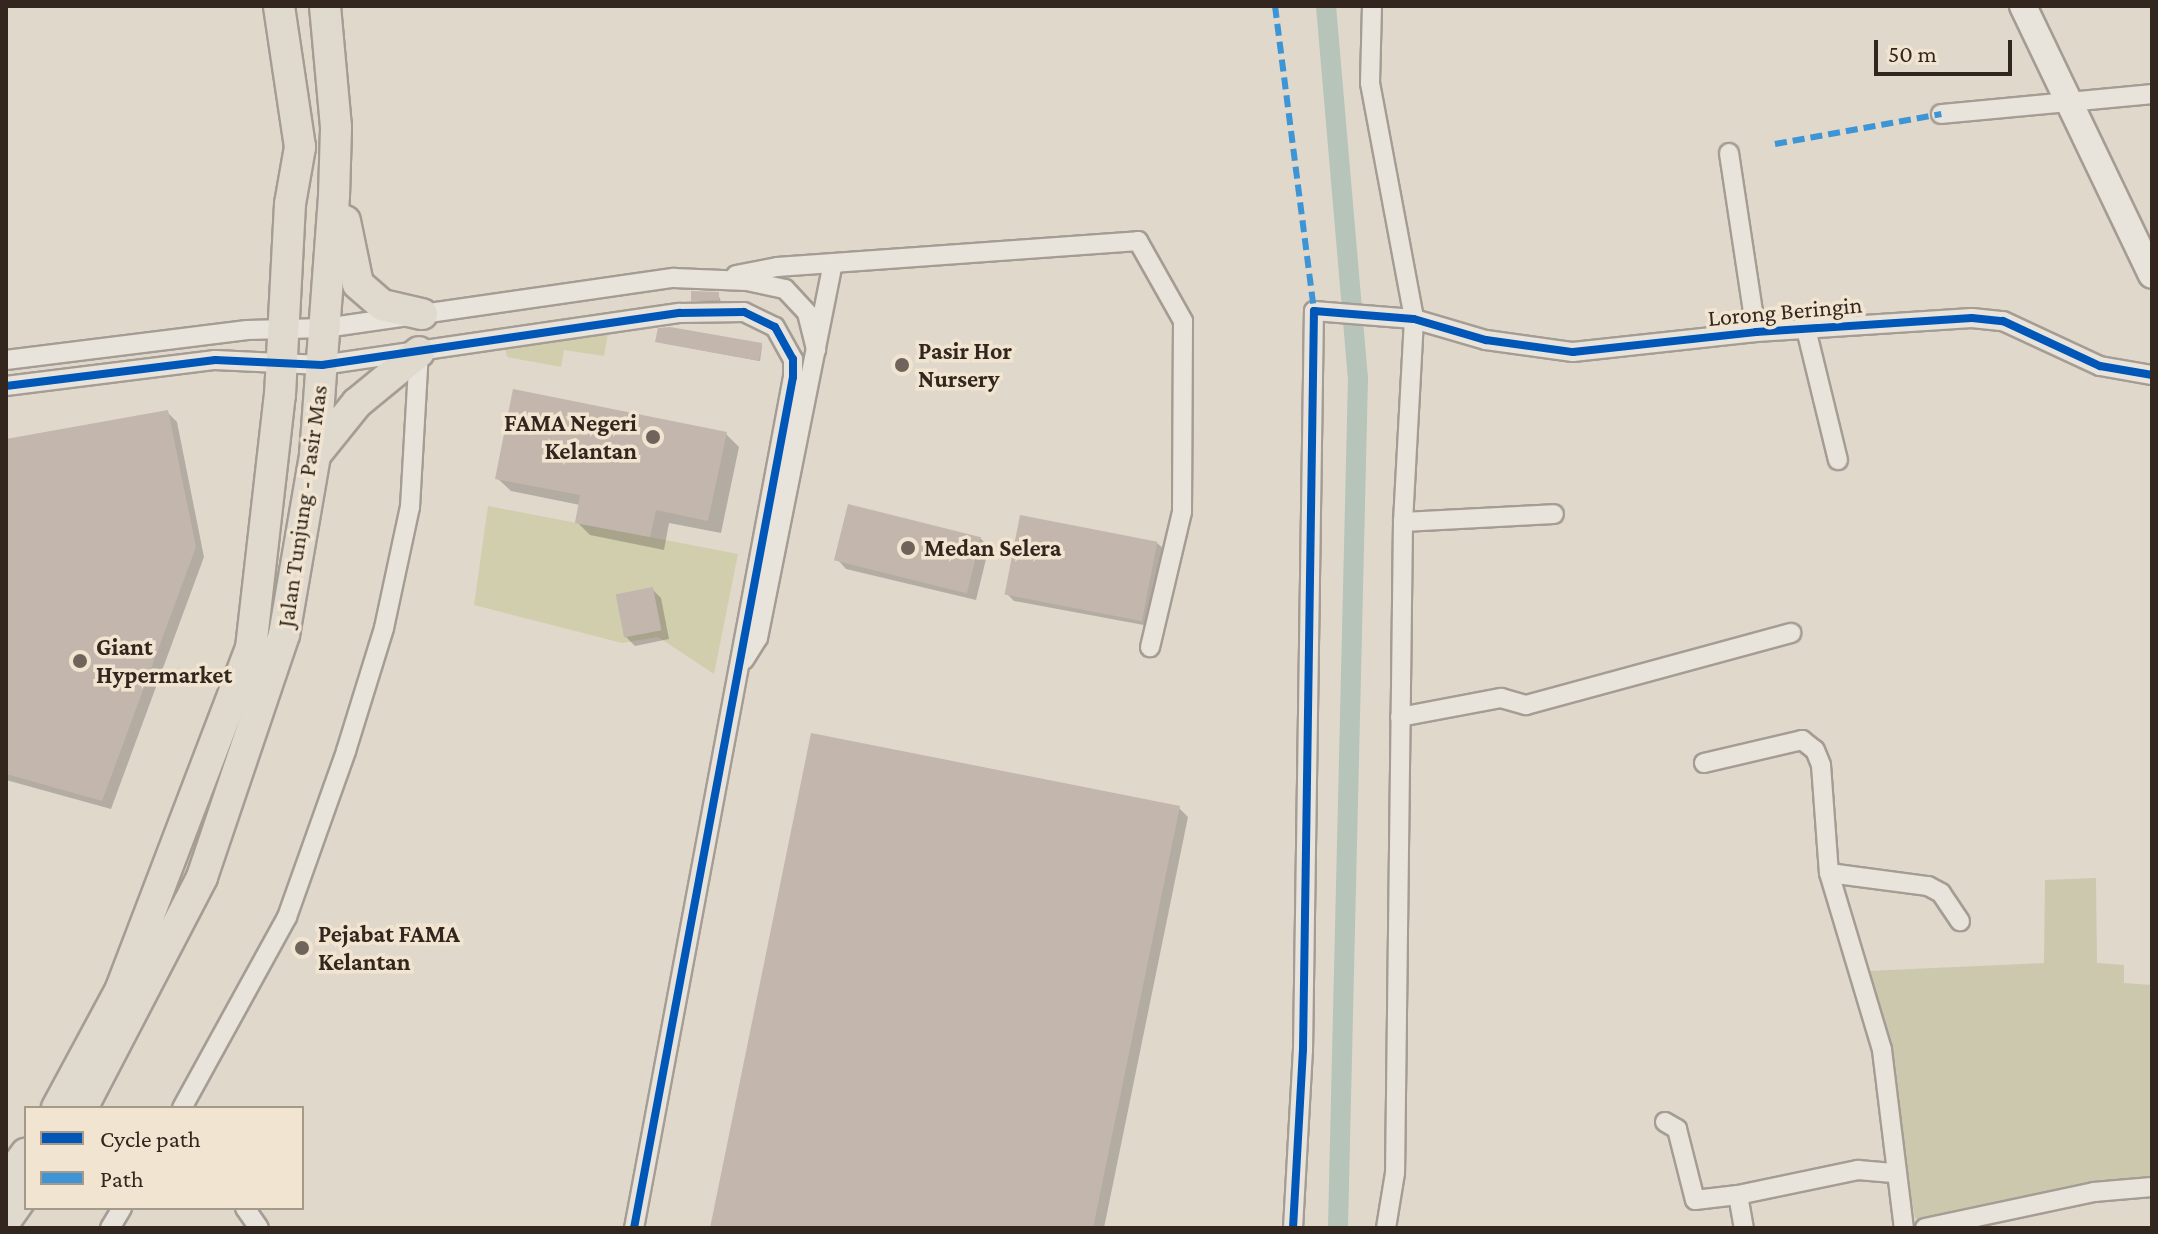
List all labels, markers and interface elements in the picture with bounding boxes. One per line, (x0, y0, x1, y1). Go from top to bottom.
scale bar (1878, 24, 2016, 74)
text: 50 m (1888, 40, 1937, 67)
street label: Lorong Beringin (1707, 290, 1863, 332)
place label: Pasir Hor Nursery (918, 337, 1012, 393)
marker: Pasir Hor Nursery (893, 356, 911, 374)
street label: Jalan Tunjung - Pasir Mas (271, 383, 333, 629)
place label: FAMA Negeri Kelantan (504, 409, 637, 465)
marker: FAMA Negeri Kelantan (644, 428, 662, 446)
place label: Medan Selera (924, 534, 1061, 562)
marker: Medan Selera (899, 539, 917, 557)
place label: Giant Hypermarket (96, 633, 232, 689)
marker: Giant Hypermarket (71, 652, 89, 670)
place label: Pejabat FAMA Kelantan (318, 920, 460, 976)
marker: Pejabat FAMA Kelantan (293, 939, 311, 957)
legend (24, 1106, 304, 1210)
text: Cycle path (100, 1125, 201, 1152)
text: Path (100, 1165, 144, 1192)

